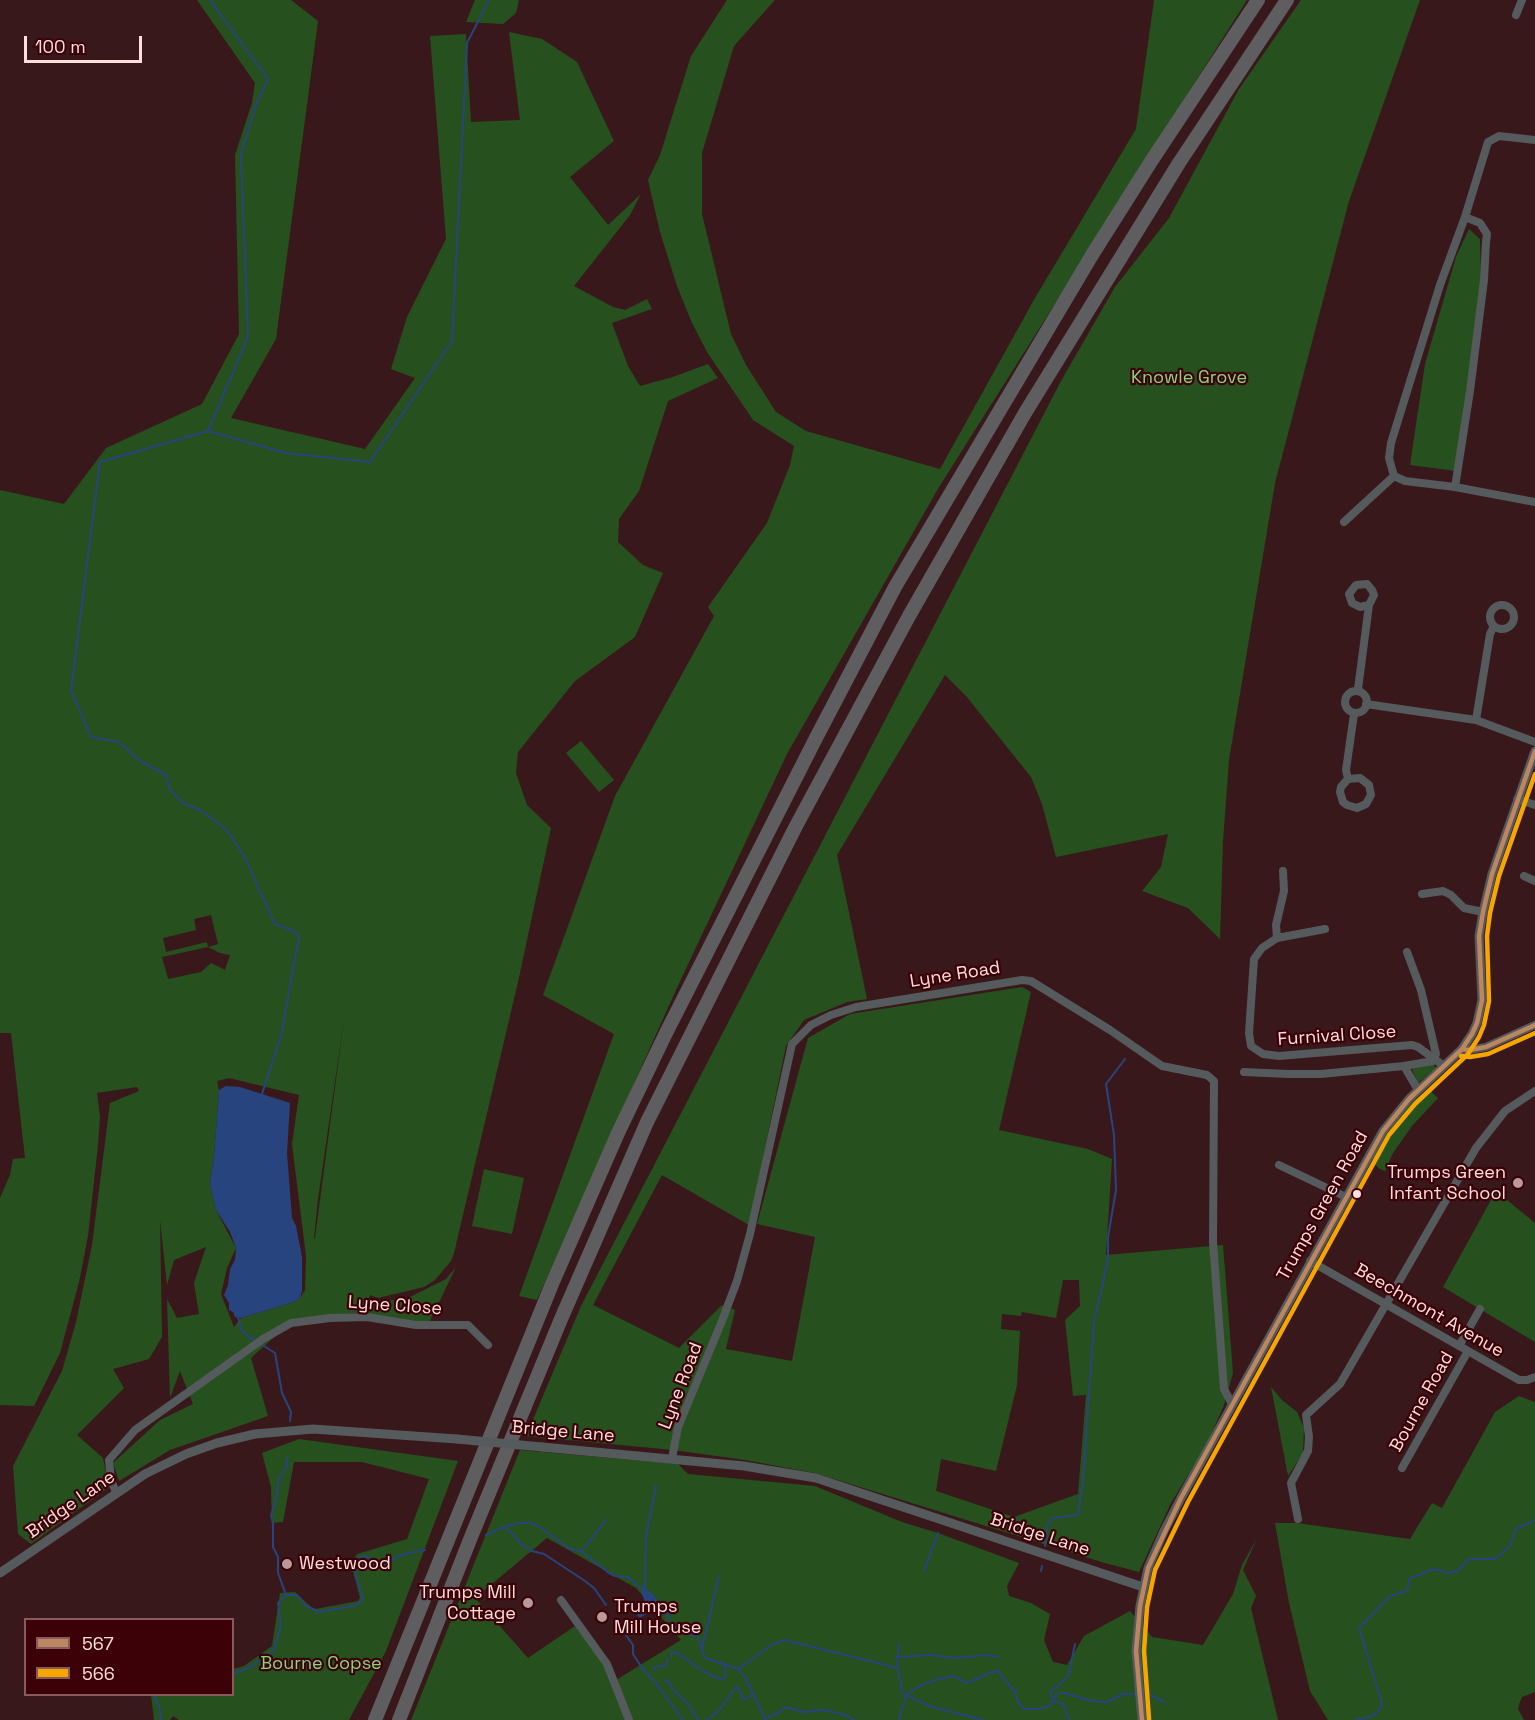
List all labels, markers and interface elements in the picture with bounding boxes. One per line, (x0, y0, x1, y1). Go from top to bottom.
scale bar (27, 24, 146, 62)
text: 100 m (35, 35, 86, 58)
park label: Knowle Grove (1131, 367, 1247, 389)
street label: Lyne Road (908, 957, 1002, 993)
street label: Furnival Close (1277, 1021, 1397, 1051)
street label: Trumps Green Road (1273, 1127, 1373, 1285)
place label: Trumps Green Infant School (1387, 1162, 1506, 1204)
marker: Trumps Green Infant School (1511, 1176, 1525, 1190)
unlabelled marker (1351, 1188, 1363, 1200)
street label: Beechmont Avenue (1350, 1259, 1508, 1363)
street label: Lyne Close (347, 1292, 443, 1320)
street label: Lyne Road (655, 1340, 707, 1432)
street label: Bourne Road (1386, 1348, 1458, 1456)
street label: Bridge Lane (511, 1417, 615, 1447)
street label: Bridge Lane (22, 1467, 120, 1543)
street label: Bridge Lane (987, 1509, 1093, 1561)
place label: Westwood (299, 1553, 391, 1575)
marker: Westwood (280, 1557, 294, 1571)
place label: Trumps Mill Cottage (419, 1582, 516, 1624)
marker: Trumps Mill Cottage (521, 1596, 535, 1610)
place label: Trumps Mill House (614, 1596, 702, 1638)
marker: Trumps Mill House (595, 1610, 609, 1624)
legend (24, 1618, 234, 1696)
text: 567 (82, 1632, 114, 1655)
park label: Bourne Copse (260, 1653, 382, 1675)
text: 566 (82, 1662, 115, 1685)

